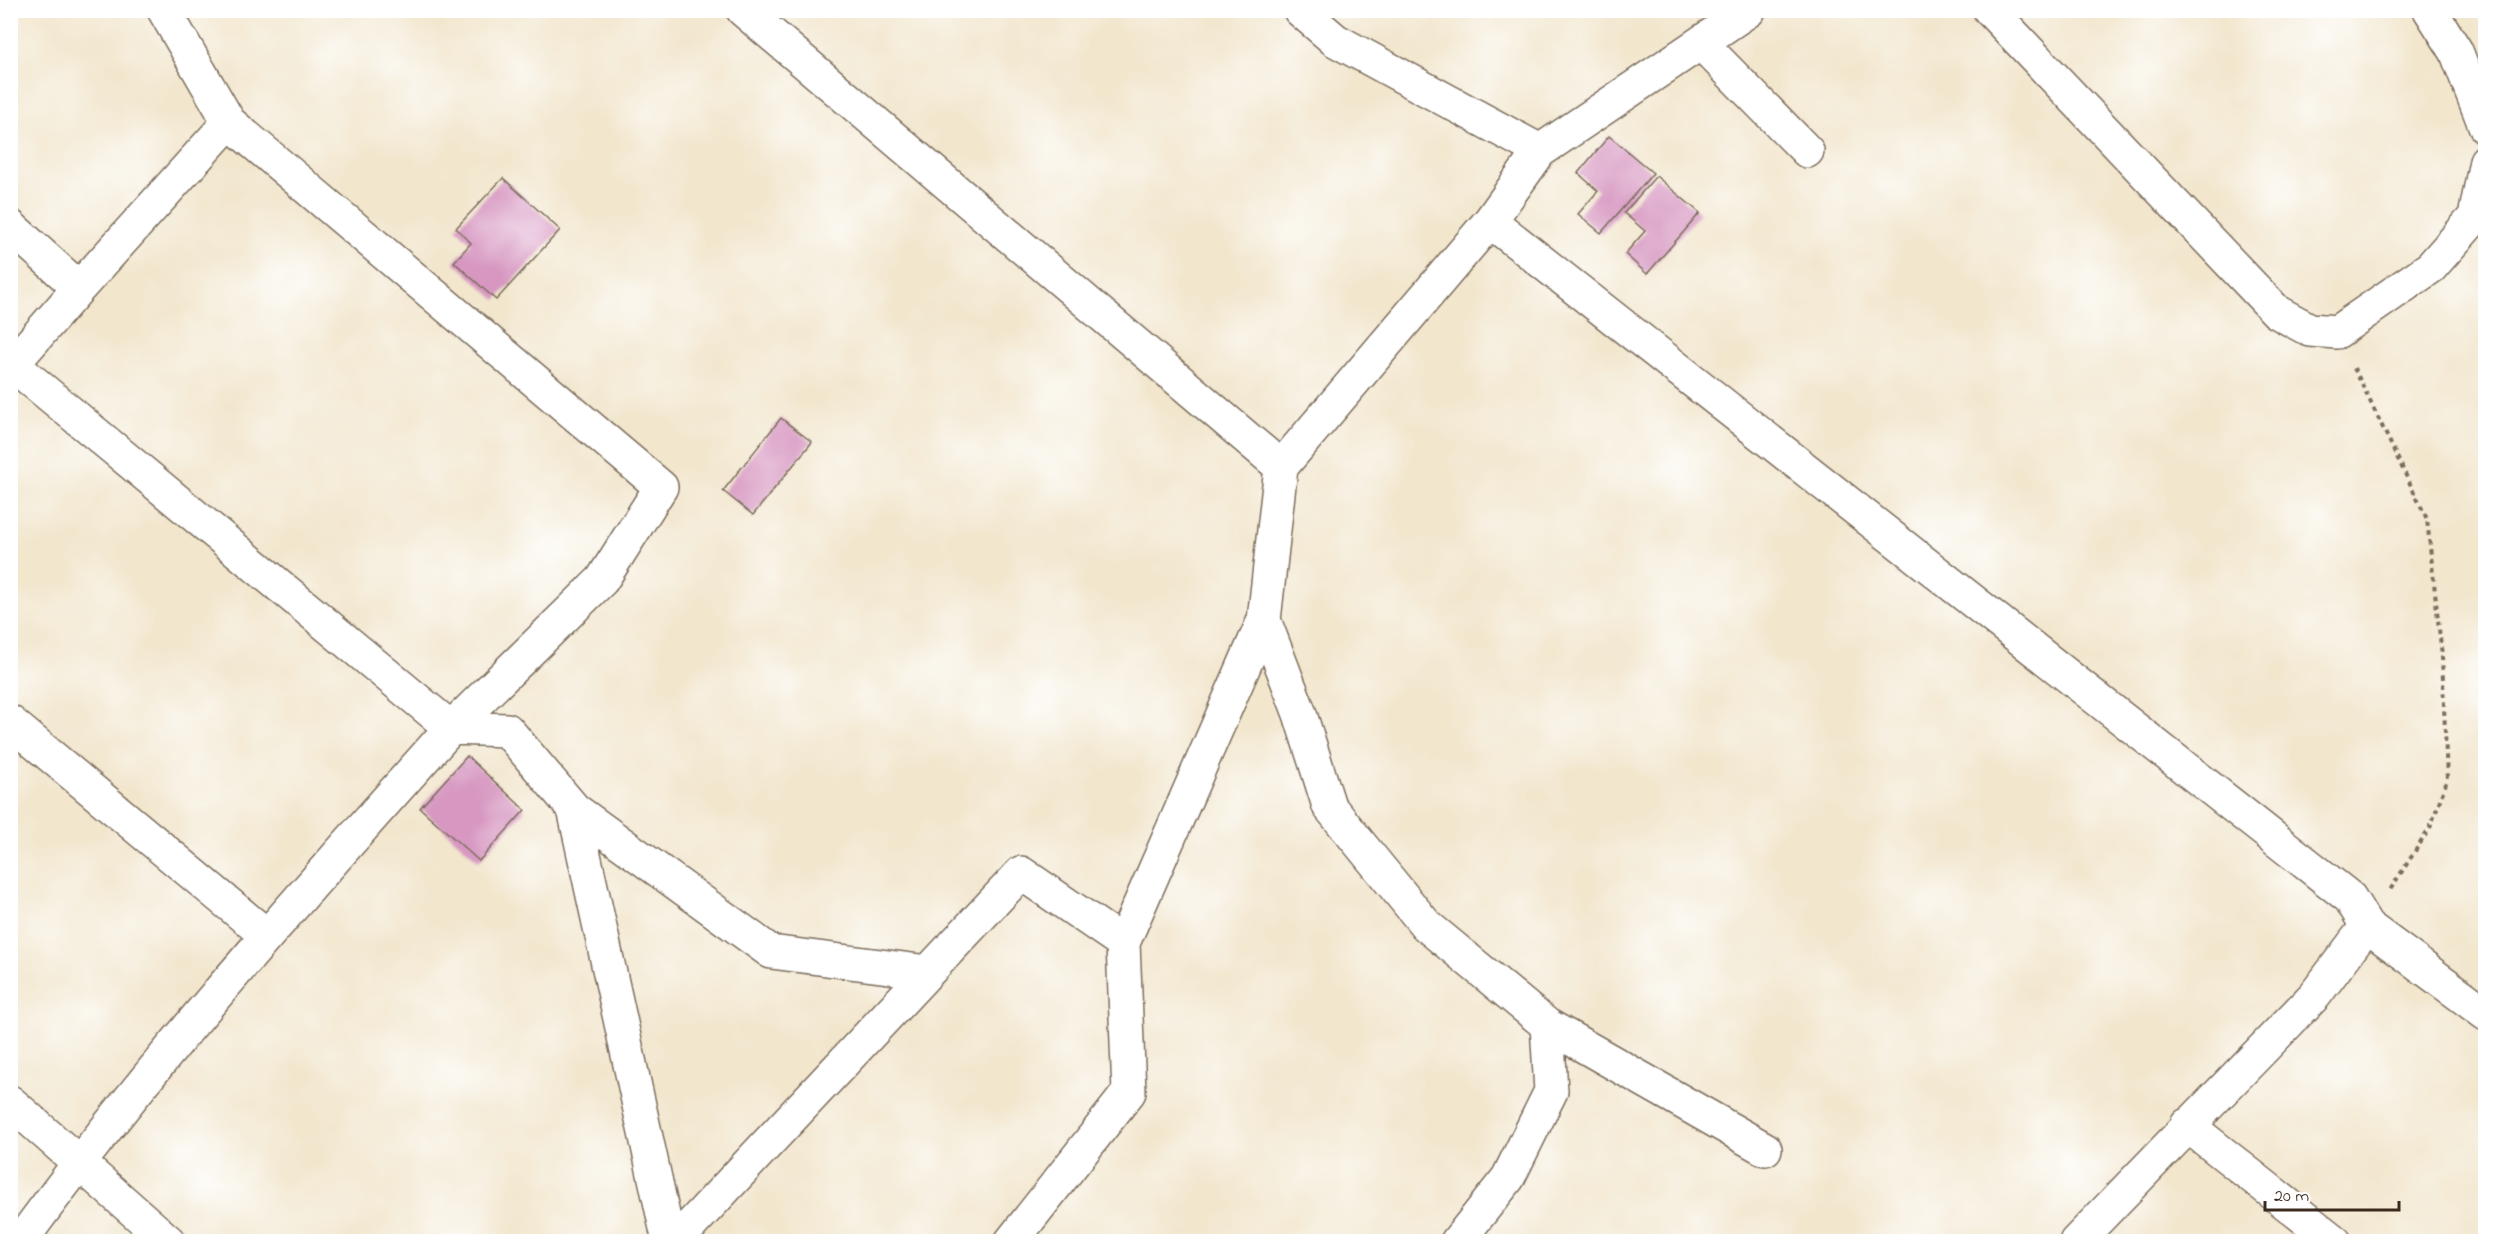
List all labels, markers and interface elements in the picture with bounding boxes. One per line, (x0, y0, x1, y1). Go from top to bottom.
scale bar (2265, 1174, 2398, 1212)
text: 20 m (2274, 1184, 2309, 1210)

